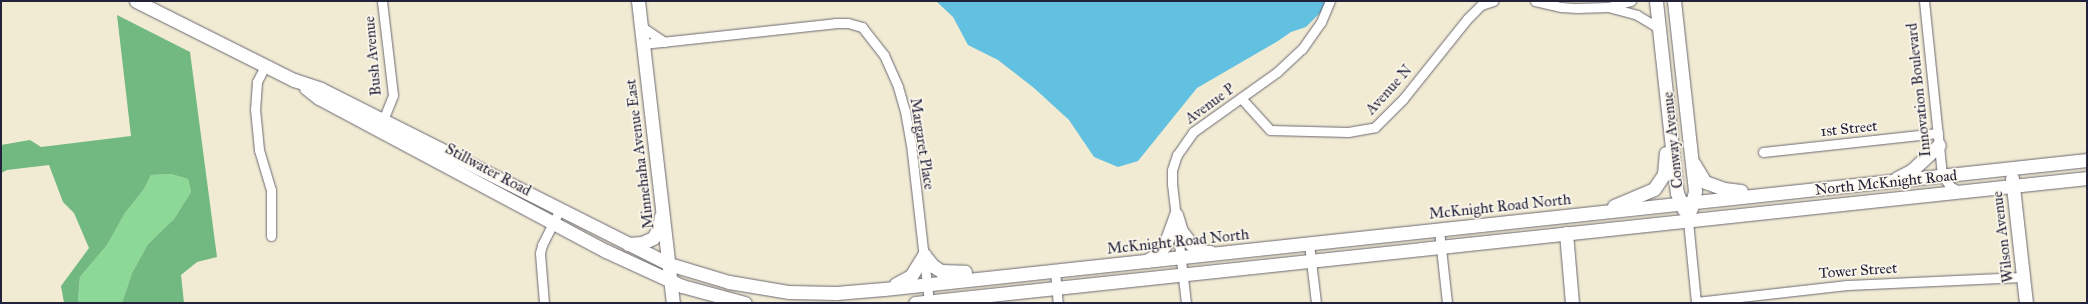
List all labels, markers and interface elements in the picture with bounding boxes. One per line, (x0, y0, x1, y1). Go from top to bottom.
street label: Bush Avenue (361, 15, 385, 97)
street label: Innovation Boulevard (1903, 22, 1935, 158)
street label: Avenue N (1362, 61, 1416, 119)
street label: Minnehaha Avenue East (622, 78, 658, 230)
street label: Avenue P (1182, 80, 1238, 128)
street label: Conway Avenue (1659, 91, 1687, 189)
street label: Margaret Place (906, 97, 938, 191)
street label: 1st Street (1820, 117, 1878, 141)
street label: Stillwater Road (442, 140, 534, 200)
street label: North McKnight Road (1814, 167, 1958, 199)
street label: Wilson Avenue (1988, 190, 2018, 284)
street label: McKnight Road North (1428, 191, 1572, 223)
street label: McKnight Road North (1106, 226, 1250, 258)
street label: Tower Street (1818, 259, 1898, 283)

